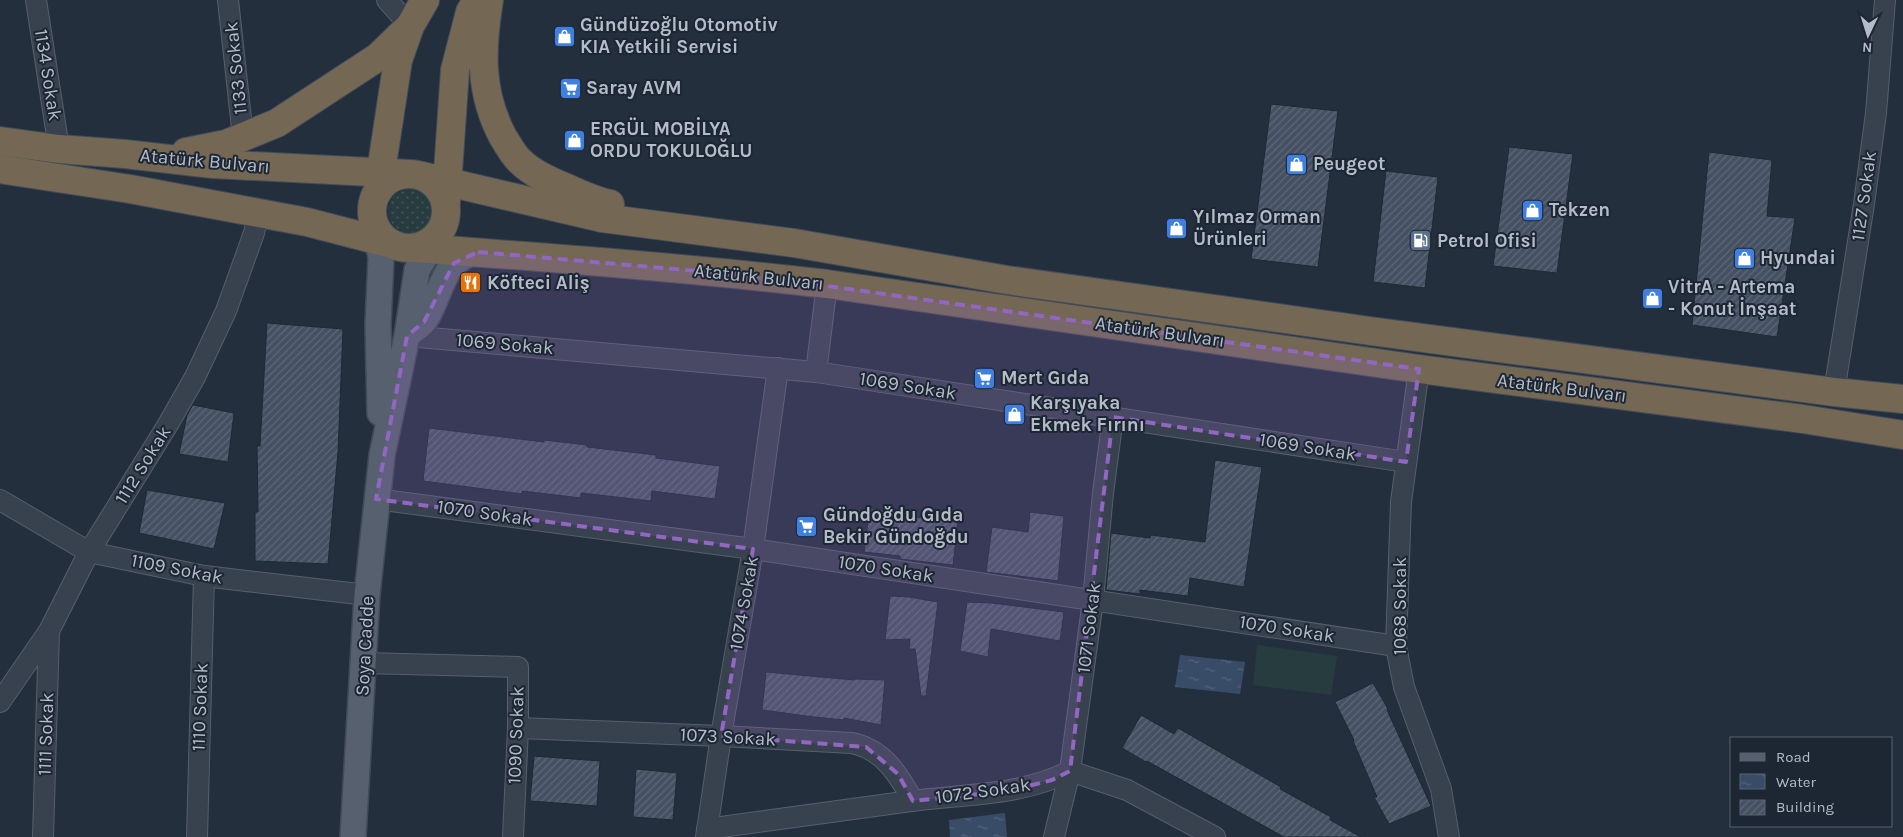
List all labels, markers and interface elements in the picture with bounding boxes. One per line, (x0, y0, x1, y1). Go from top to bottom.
north arrow (1843, 10, 1893, 60)
place label: Gündüzoğlu Otomotiv KIA Yetkili Servisi (580, 14, 778, 58)
street label: 1133 Sokak (220, 20, 252, 116)
shop icon: Gündüzoğlu Otomotiv KIA Yetkili Servisi (552, 24, 576, 48)
street label: 1134 Sokak (30, 28, 66, 123)
text: N (1862, 39, 1873, 56)
supermarket icon: Saray AVM (558, 76, 582, 100)
place label: Saray AVM (586, 77, 682, 99)
place label: ERGÜL MOBİLYA ORDU TOKULOĞLU (590, 117, 752, 162)
shop icon: ERGÜL MOBİLYA ORDU TOKULOĞLU (562, 128, 586, 152)
street label: Atatürk Bulvarı (139, 144, 271, 178)
street label: 1127 Sokak (1847, 149, 1881, 242)
shop icon: Peugeot (1285, 152, 1309, 176)
place label: Peugeot (1313, 153, 1385, 175)
shop icon: Tekzen (1521, 198, 1545, 222)
place label: Tekzen (1549, 199, 1610, 221)
place label: Yılmaz Orman Ürünleri (1193, 206, 1321, 250)
shop icon: Yılmaz Orman Ürünleri (1165, 216, 1189, 240)
fuel station icon: Petrol Ofisi (1409, 229, 1433, 253)
place label: Petrol Ofisi (1437, 230, 1537, 252)
shop icon: Hyundai (1732, 246, 1756, 270)
place label: Hyundai (1760, 247, 1836, 269)
street label: Atatürk Bulvarı (693, 259, 825, 295)
restaurant icon: Köfteci Aliş (459, 271, 483, 295)
place label: Köfteci Aliş (487, 272, 590, 294)
place label: VitrA - Artema - Konut İnşaat (1668, 276, 1797, 320)
shop icon: VitrA - Artema - Konut İnşaat (1640, 286, 1664, 310)
street label: Atatürk Bulvarı (1094, 312, 1226, 352)
street label: 1069 Sokak (455, 329, 555, 359)
supermarket icon: Mert Gıda (973, 366, 997, 390)
street label: 1069 Sokak (858, 367, 958, 405)
place label: Mert Gıda (1001, 367, 1089, 389)
street label: Atatürk Bulvarı (1496, 369, 1628, 407)
place label: Karşıyaka Ekmek Fırını (1030, 392, 1145, 436)
shop icon: Karşıyaka Ekmek Fırını (1002, 402, 1026, 426)
street label: 1112 Sokak (110, 422, 176, 508)
street label: 1069 Sokak (1258, 428, 1358, 466)
street label: 1070 Sokak (436, 495, 534, 531)
place label: Gündoğdu Gıda Bekir Gündoğdu (823, 504, 969, 548)
supermarket icon: Gündoğdu Gıda Bekir Gündoğdu (795, 514, 819, 538)
street label: 1109 Sokak (129, 549, 225, 589)
street label: 1070 Sokak (837, 551, 935, 587)
street label: 1074 Sokak (725, 554, 763, 652)
street label: 1068 Sokak (1389, 557, 1411, 655)
street label: 1071 Sokak (1073, 581, 1105, 675)
street label: Soya Cadde (351, 595, 379, 697)
street label: 1070 Sokak (1238, 611, 1336, 647)
street label: 1110 Sokak (187, 662, 213, 752)
street label: 1090 Sokak (503, 685, 529, 784)
street label: 1111 Sokak (34, 692, 58, 776)
street label: 1073 Sokak (680, 724, 777, 751)
legend (1730, 737, 1893, 827)
text: Road (1776, 748, 1811, 766)
street label: 1072 Sokak (934, 773, 1032, 809)
text: Water (1776, 773, 1817, 791)
text: Building (1776, 798, 1834, 816)

